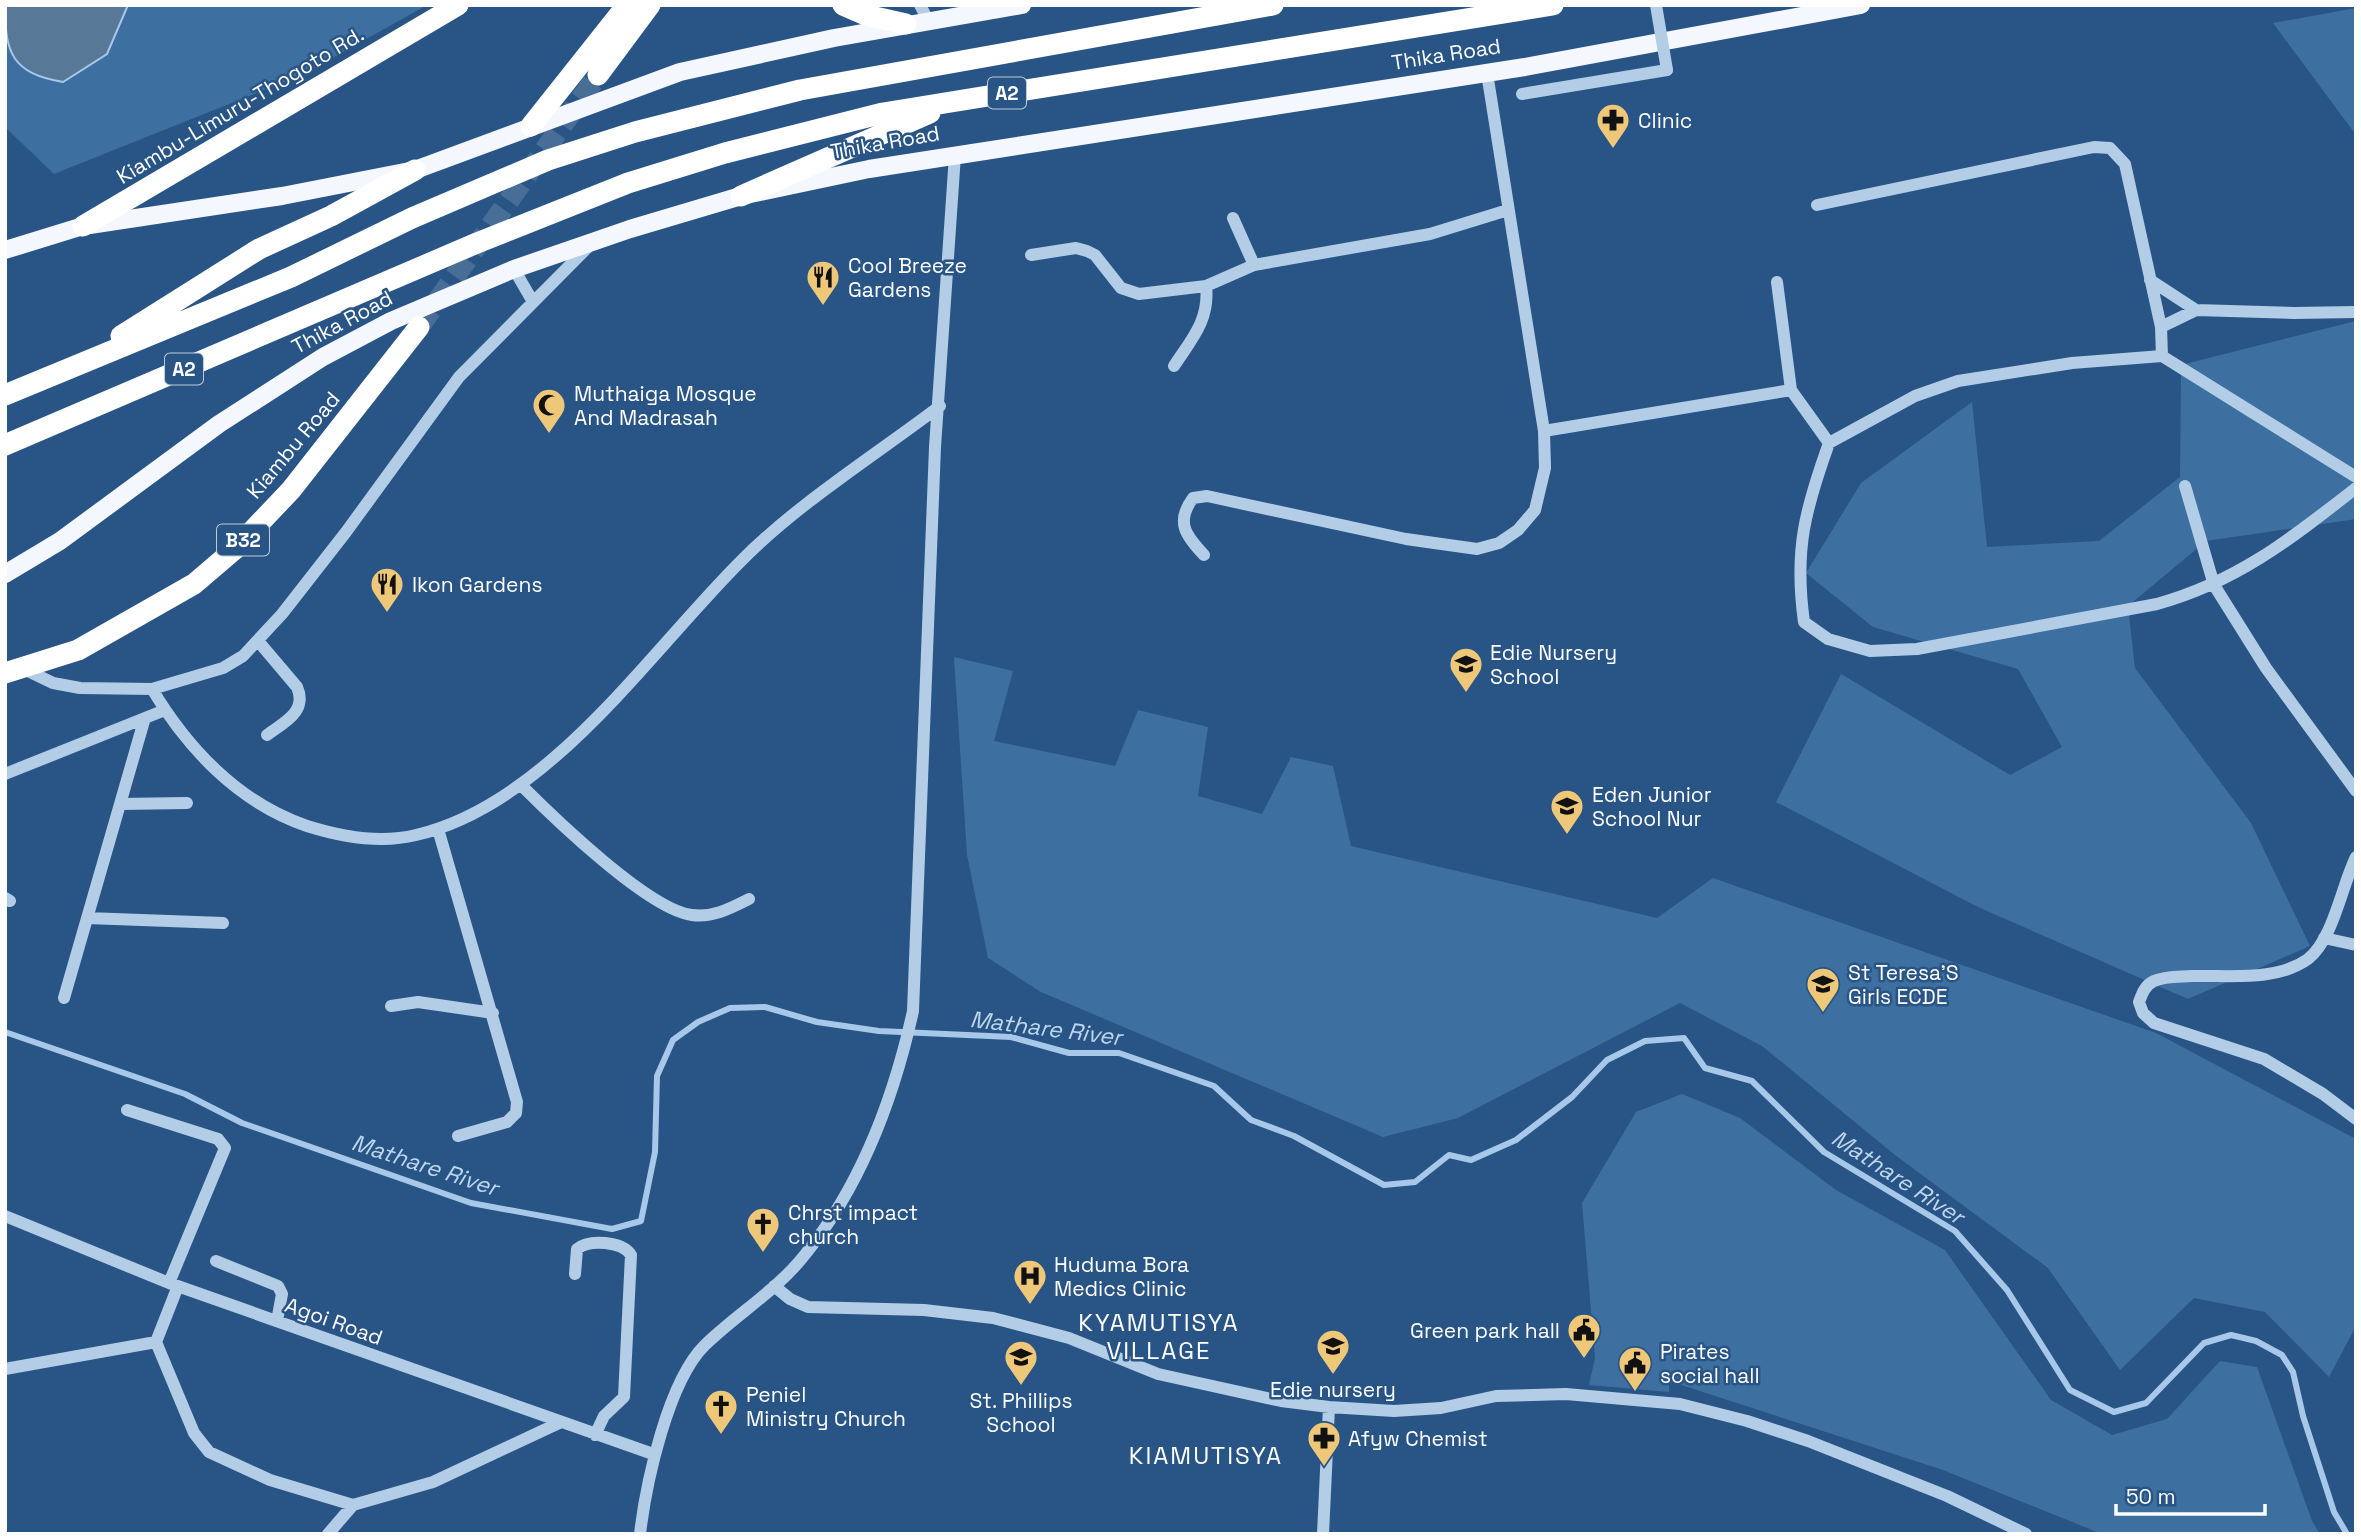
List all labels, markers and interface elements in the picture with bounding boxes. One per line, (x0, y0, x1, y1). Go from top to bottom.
street label: Kiambu-Limuru-Thogoto Rd. (111, 20, 369, 190)
street label: Thika Road (1389, 32, 1503, 76)
road number: A2 (988, 78, 1026, 108)
pharmacy icon: Clinic (1594, 101, 1632, 150)
place label: Clinic (1638, 107, 1692, 134)
street label: Thika Road (828, 119, 942, 165)
place label: Cool Breeze Gardens (848, 252, 967, 303)
restaurant icon: Cool Breeze Gardens (804, 258, 842, 307)
street label: Thika Road (287, 284, 397, 360)
road number: A2 (165, 354, 203, 384)
place label: Muthaiga Mosque And Madrasah (574, 380, 757, 431)
street label: Kiambu Road (240, 386, 346, 504)
mosque icon: Muthaiga Mosque And Madrasah (530, 386, 568, 435)
road number: B32 (217, 524, 269, 555)
restaurant icon: Ikon Gardens (368, 565, 406, 614)
place label: Ikon Gardens (412, 571, 542, 598)
place label: Edie Nursery School (1490, 639, 1617, 690)
school or university icon: Edie Nursery School (1447, 645, 1485, 694)
place label: Eden Junior School Nur (1592, 781, 1712, 832)
school or university icon: Eden Junior School Nur (1548, 787, 1586, 836)
place label: St Teresa'S Girls ECDE (1848, 959, 1959, 1010)
school or university icon: St Teresa'S Girls ECDE (1804, 965, 1842, 1014)
water label: Mathare River (969, 1004, 1126, 1052)
water label: Mathare River (1826, 1123, 1972, 1232)
water label: Mathare River (348, 1127, 504, 1204)
place label: Chrst impact church (788, 1199, 918, 1250)
church icon: Chrst impact church (744, 1205, 782, 1254)
place label: Huduma Bora Medics Clinic (1054, 1251, 1189, 1302)
hospital icon: Huduma Bora Medics Clinic (1011, 1257, 1049, 1306)
street label: Agoi Road (282, 1291, 386, 1351)
district label: KYAMUTISYA VILLAGE (1078, 1307, 1240, 1366)
public building icon: Green park hall (1565, 1311, 1603, 1360)
place label: Green park hall (1410, 1317, 1560, 1344)
school or university icon: Edie nursery (1314, 1327, 1352, 1376)
school or university icon: St. Phillips School (1002, 1338, 1040, 1387)
place label: Pirates social hall (1660, 1338, 1760, 1389)
public building icon: Pirates social hall (1616, 1344, 1654, 1393)
place label: Edie nursery (1270, 1376, 1396, 1403)
place label: Peniel Ministry Church (746, 1381, 906, 1432)
church icon: Peniel Ministry Church (702, 1387, 740, 1436)
place label: St. Phillips School (969, 1387, 1073, 1438)
pharmacy icon: Afyw Chemist (1305, 1419, 1343, 1468)
place label: Afyw Chemist (1348, 1425, 1488, 1452)
district label: KIAMUTISYA (1129, 1440, 1283, 1471)
scale bar (2116, 1472, 2265, 1516)
text: 50 m (2126, 1483, 2176, 1510)

